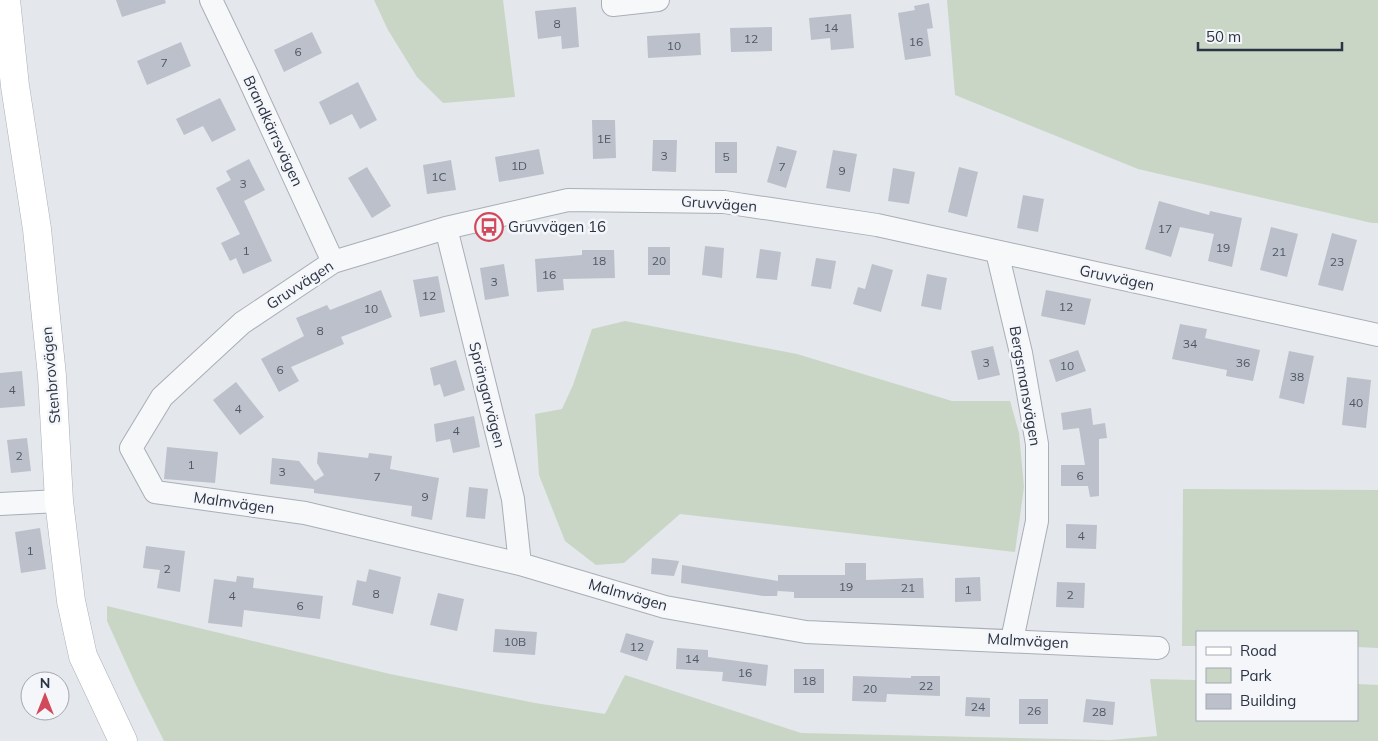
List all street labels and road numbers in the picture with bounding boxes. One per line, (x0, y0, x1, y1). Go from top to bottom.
street label: Brandkärrsvägen (239, 72, 307, 189)
street label: Gruvvägen (680, 191, 758, 216)
street label: Gruvvägen (263, 256, 337, 313)
street label: Gruvvägen (1078, 260, 1156, 295)
street label: Bergsmansvägen (1006, 324, 1045, 447)
street label: Stenbrovägen (37, 326, 64, 424)
street label: Sprängarvägen (465, 340, 510, 450)
street label: Malmvägen (192, 487, 276, 518)
street label: Malmvägen (586, 574, 670, 615)
street label: Malmvägen (987, 629, 1069, 652)

